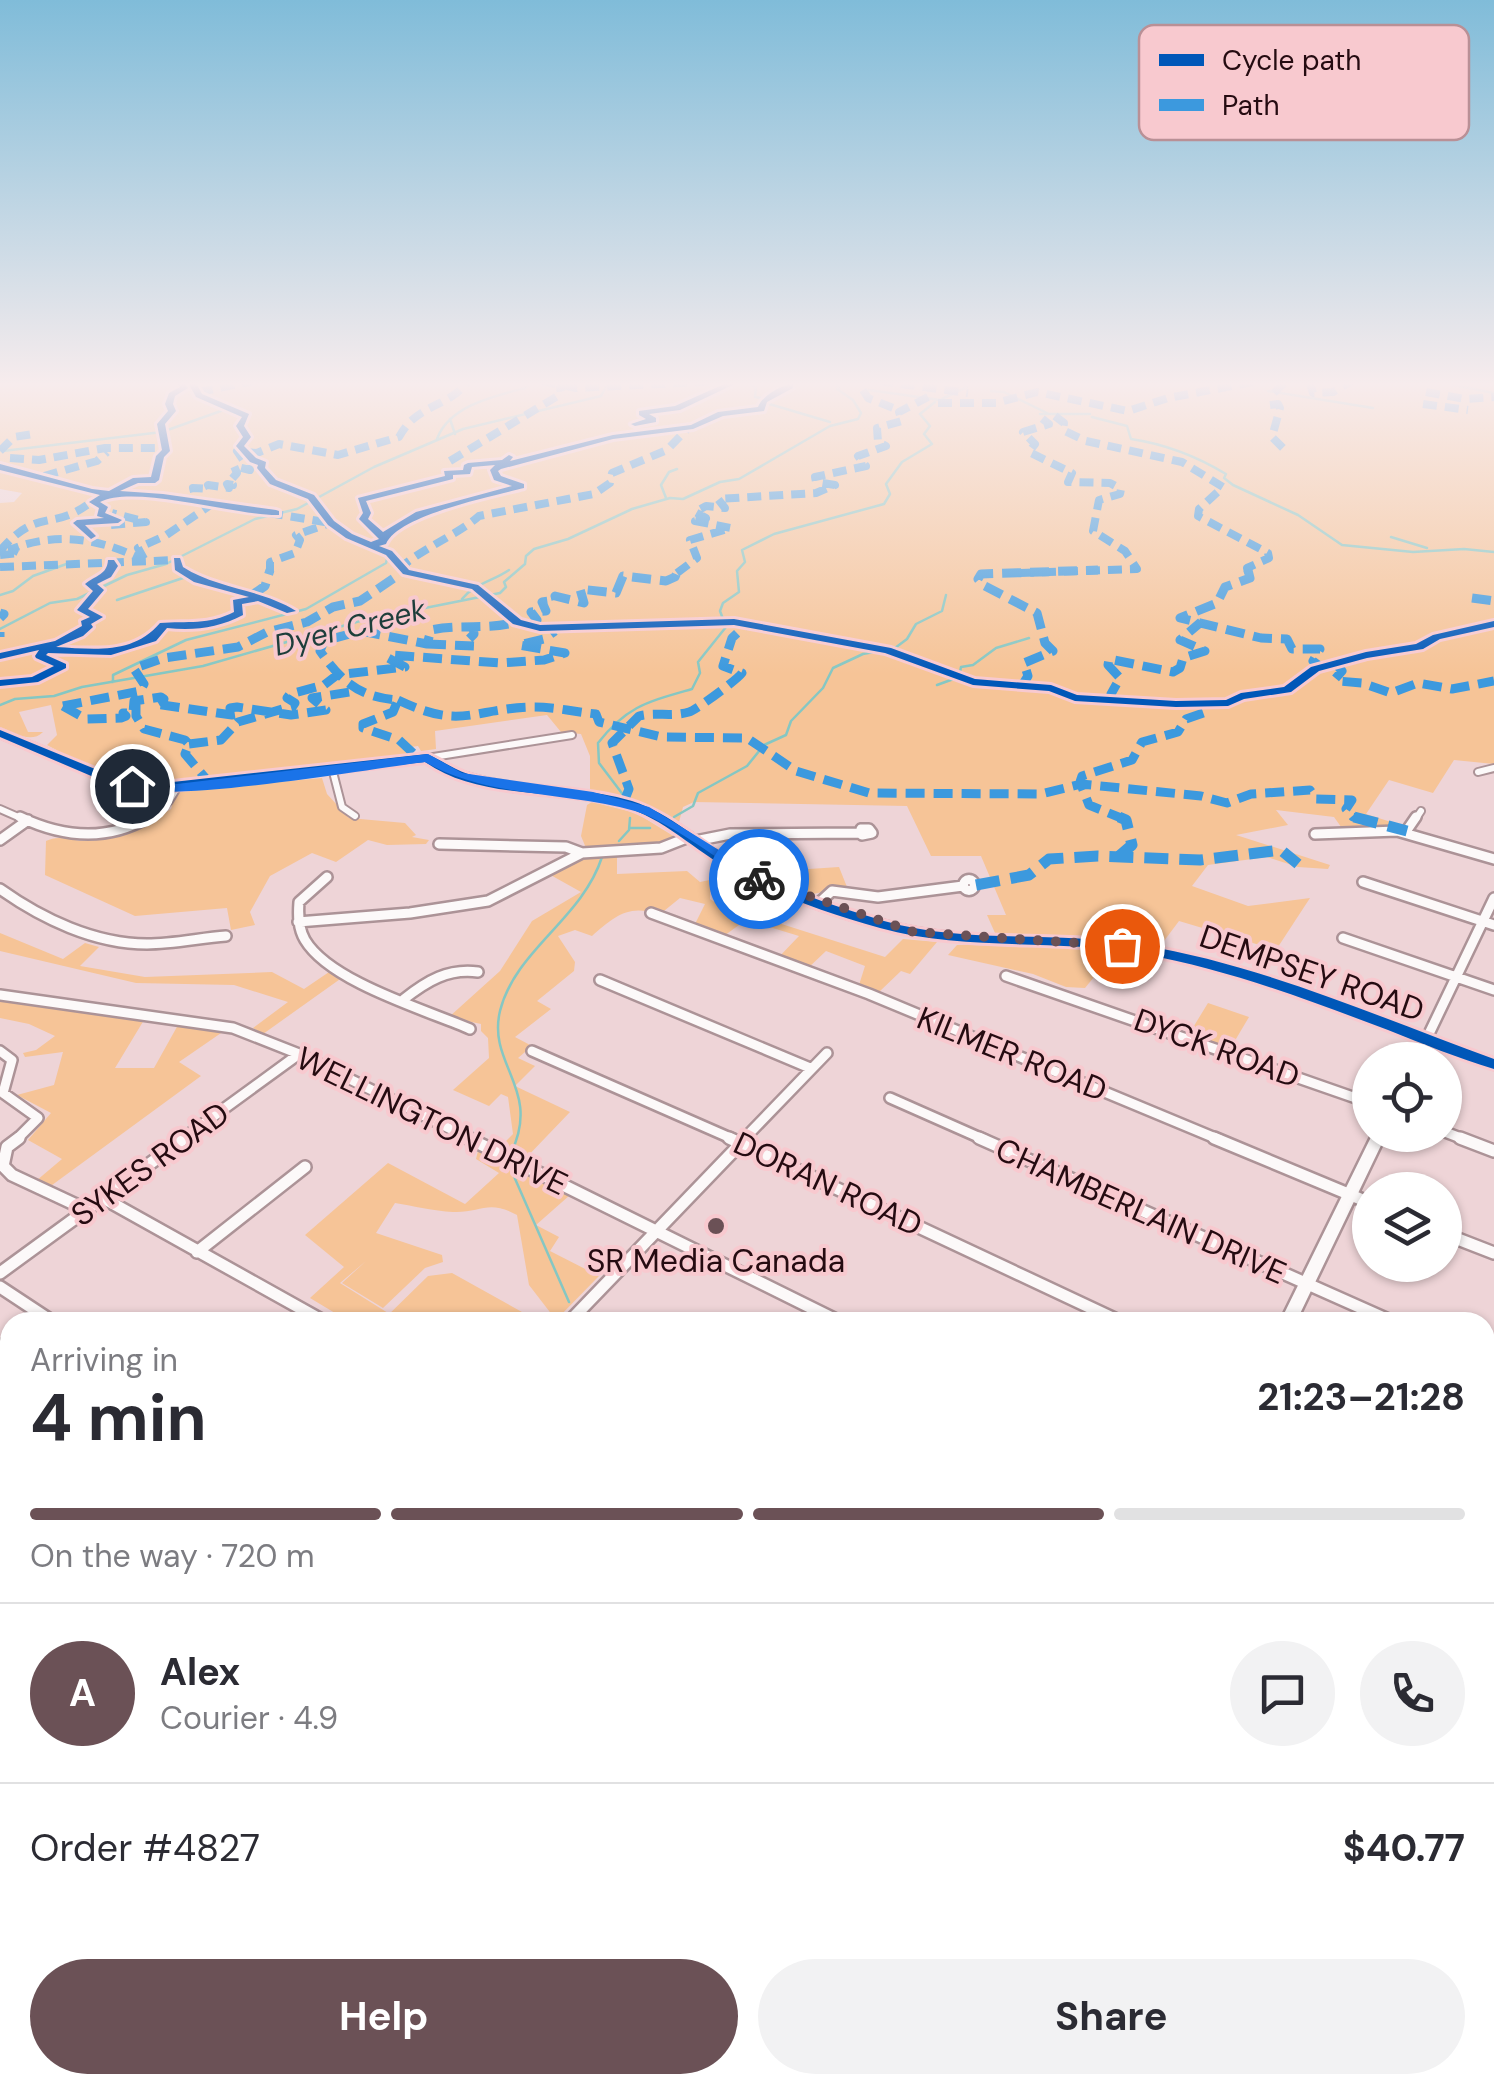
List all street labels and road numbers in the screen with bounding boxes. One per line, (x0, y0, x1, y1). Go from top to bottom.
street label: DEMPSEY ROAD (1194, 915, 1430, 1031)
street label: KILMER ROAD (911, 997, 1113, 1111)
street label: DYCK ROAD (1129, 999, 1305, 1097)
street label: WELLINGTON DRIVE (289, 1037, 575, 1205)
street label: SYKES ROAD (63, 1093, 237, 1235)
street label: DORAN ROAD (727, 1122, 929, 1246)
street label: CHAMBERLAIN DRIVE (989, 1128, 1293, 1294)

